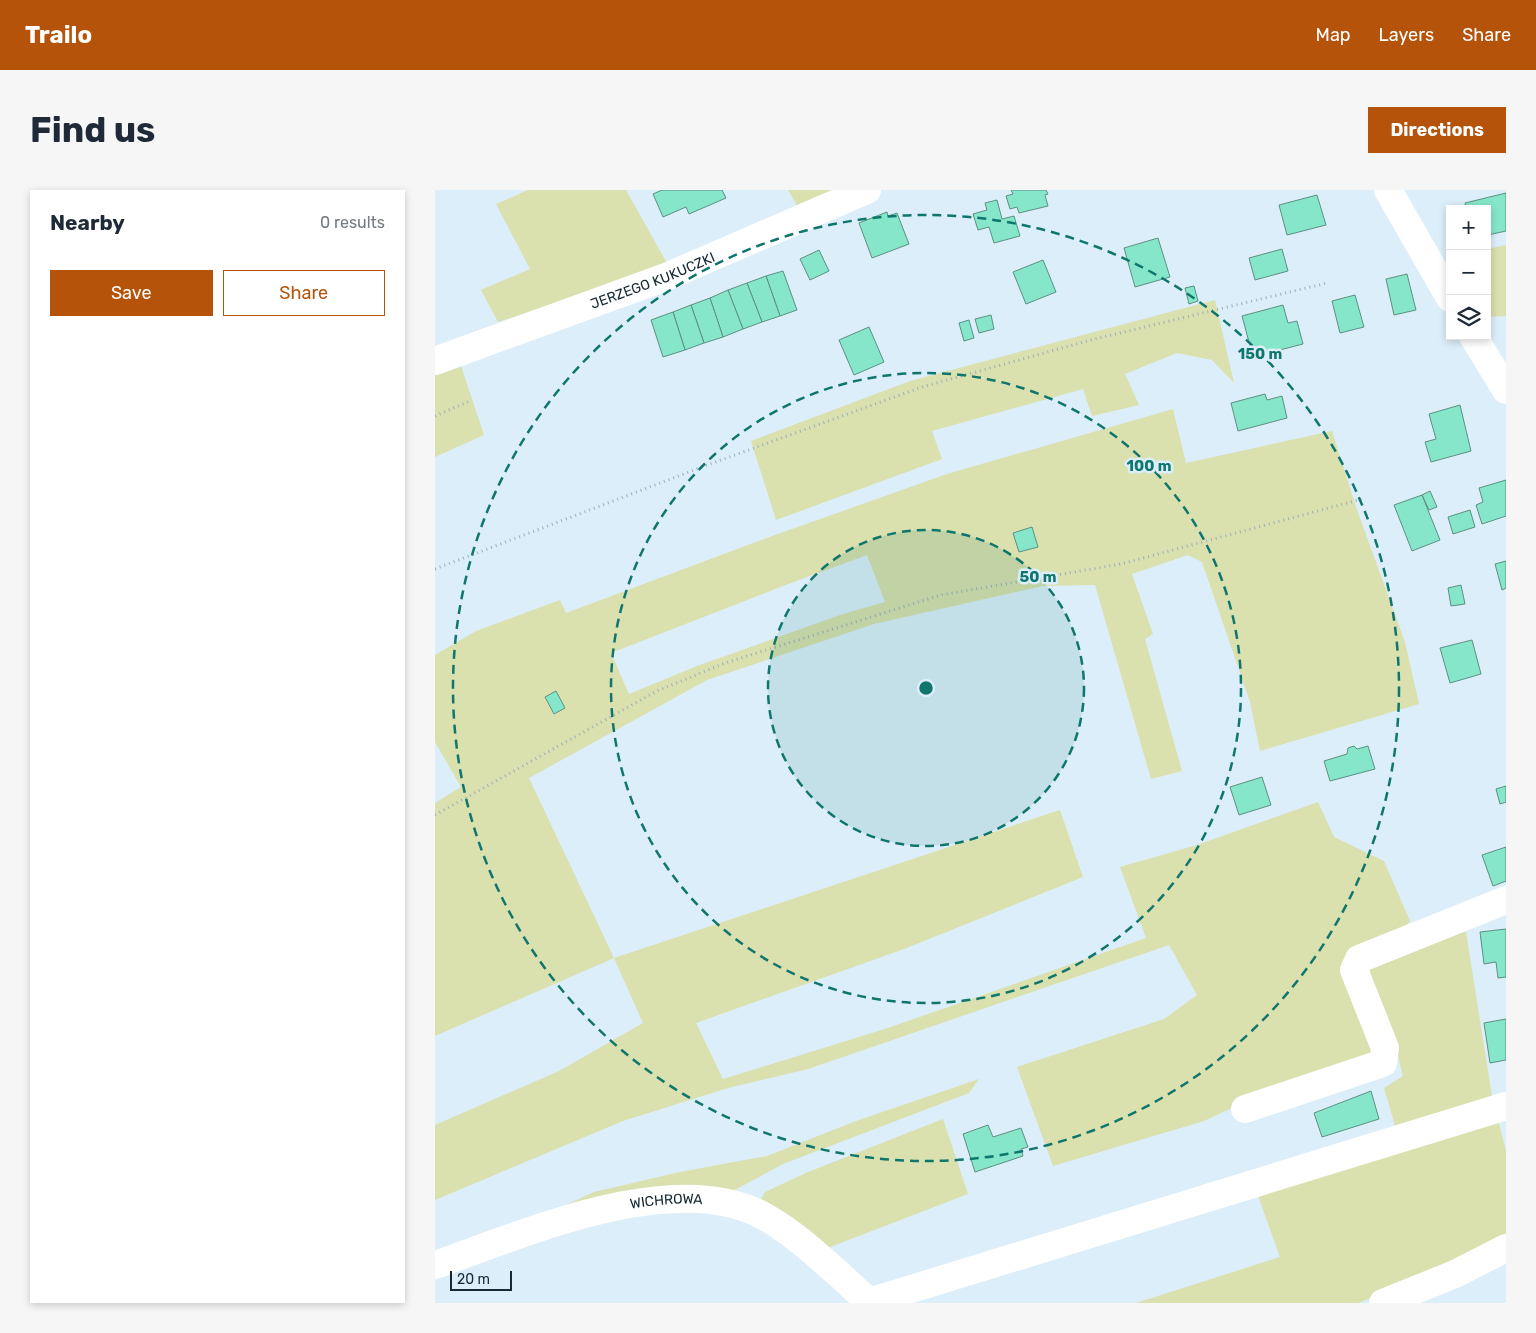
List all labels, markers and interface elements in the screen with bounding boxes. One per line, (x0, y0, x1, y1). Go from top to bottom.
text: Trailo (25, 21, 92, 49)
text: Map (1316, 24, 1351, 46)
text: Layers (1379, 24, 1434, 46)
text: Share (1462, 24, 1511, 46)
button: Directions (1368, 107, 1506, 153)
text: Find us (30, 109, 155, 151)
map controls (1446, 205, 1491, 340)
button: + (1446, 205, 1491, 250)
text: Nearby (50, 210, 125, 235)
text: 0 results (320, 213, 385, 232)
street label: JERZEGO KUKUCZKI (588, 248, 717, 312)
button: − (1446, 250, 1491, 295)
button: Save (50, 270, 213, 316)
button: Share (223, 270, 385, 316)
button: layers (1446, 295, 1491, 340)
text: 150 m (1238, 345, 1282, 363)
text: 100 m (1127, 457, 1171, 475)
text: 50 m (1020, 568, 1056, 586)
centre of rings (917, 679, 935, 697)
street label: WICHROWA (629, 1190, 704, 1212)
scale bar (450, 1268, 513, 1291)
text: 20 m (457, 1271, 490, 1288)

